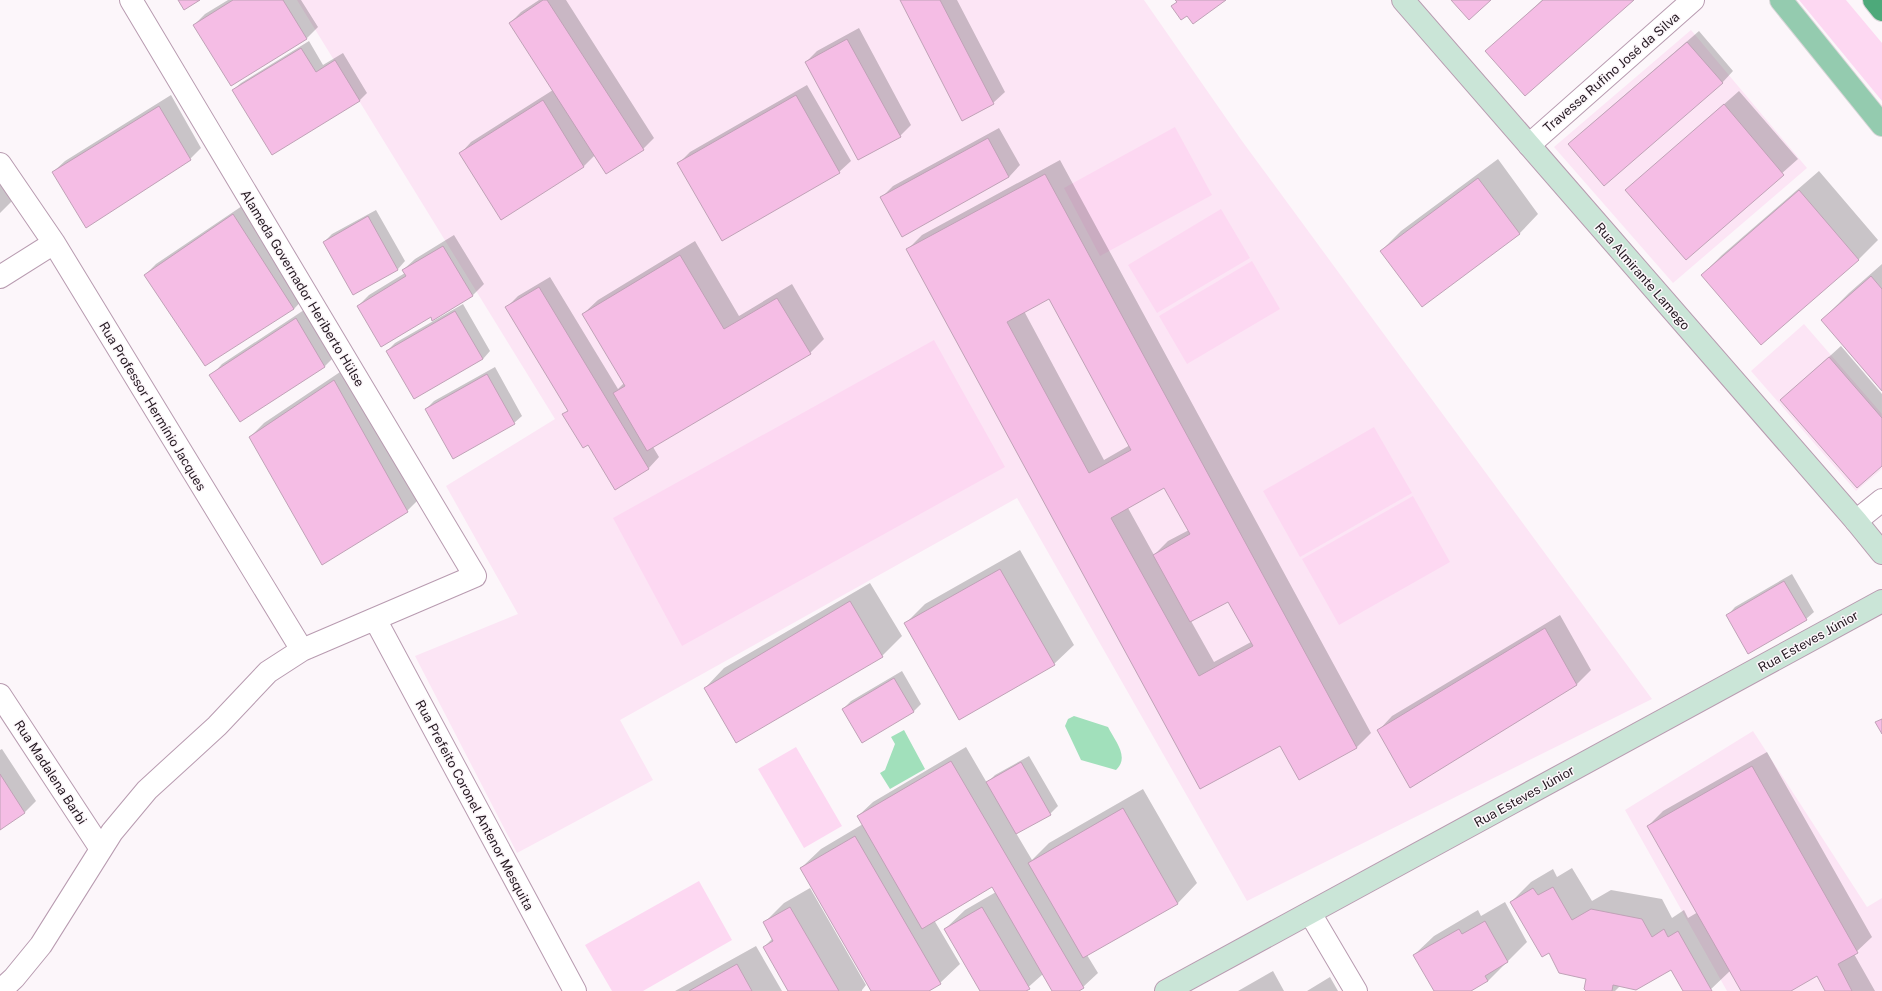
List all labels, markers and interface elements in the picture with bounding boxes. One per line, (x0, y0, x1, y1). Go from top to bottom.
street label: Travessa Rufino José da Silva (1540, 9, 1682, 136)
street label: Alameda Governador Heriberto Hülse (238, 187, 367, 389)
street label: Rua Almirante Lamego (1592, 220, 1693, 333)
street label: Rua Professor Hermínio Jacques (96, 319, 209, 493)
street label: Rua Esteves Júnior (1755, 608, 1861, 675)
street label: Rua Prefeito Coronel Antenor Mesquita (412, 697, 537, 913)
street label: Rua Madalena Barbi (11, 717, 90, 827)
street label: Rua Esteves Júnior (1471, 763, 1577, 830)

